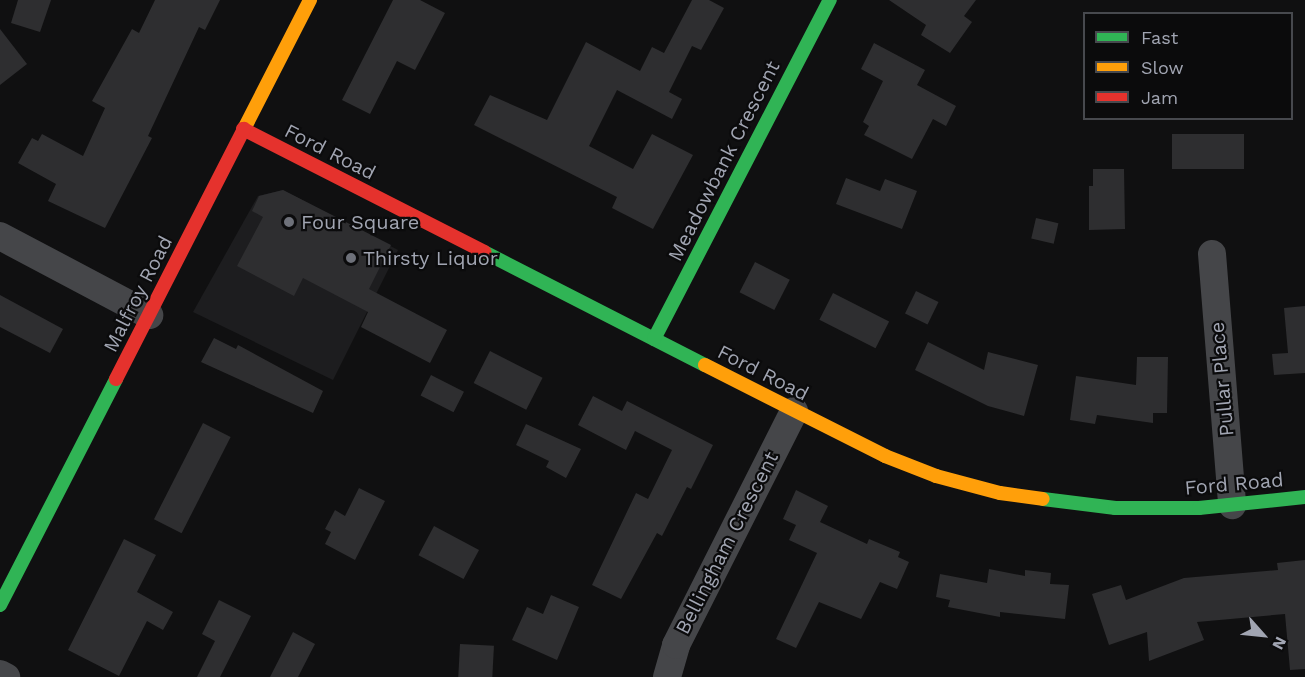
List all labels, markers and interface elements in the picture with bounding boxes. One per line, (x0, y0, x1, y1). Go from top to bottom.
legend (1083, 12, 1293, 120)
text: Fast (1141, 27, 1178, 48)
street label: Meadowbank Crescent (663, 57, 785, 265)
text: Slow (1141, 57, 1184, 78)
text: Jam (1141, 87, 1178, 108)
street label: Ford Road (280, 119, 380, 185)
place label: Four Square (301, 210, 420, 234)
marker: Four Square (282, 215, 296, 229)
street label: Malfroy Road (98, 232, 178, 356)
place label: Thirsty Liquor (363, 246, 498, 270)
marker: Thirsty Liquor (344, 251, 358, 265)
street label: Pullar Place (1205, 320, 1239, 438)
street label: Ford Road (713, 340, 813, 406)
street label: Bellingham Crescent (671, 448, 783, 638)
street label: Ford Road (1184, 468, 1284, 500)
north arrow (1233, 605, 1293, 665)
text: N (1268, 634, 1291, 653)

